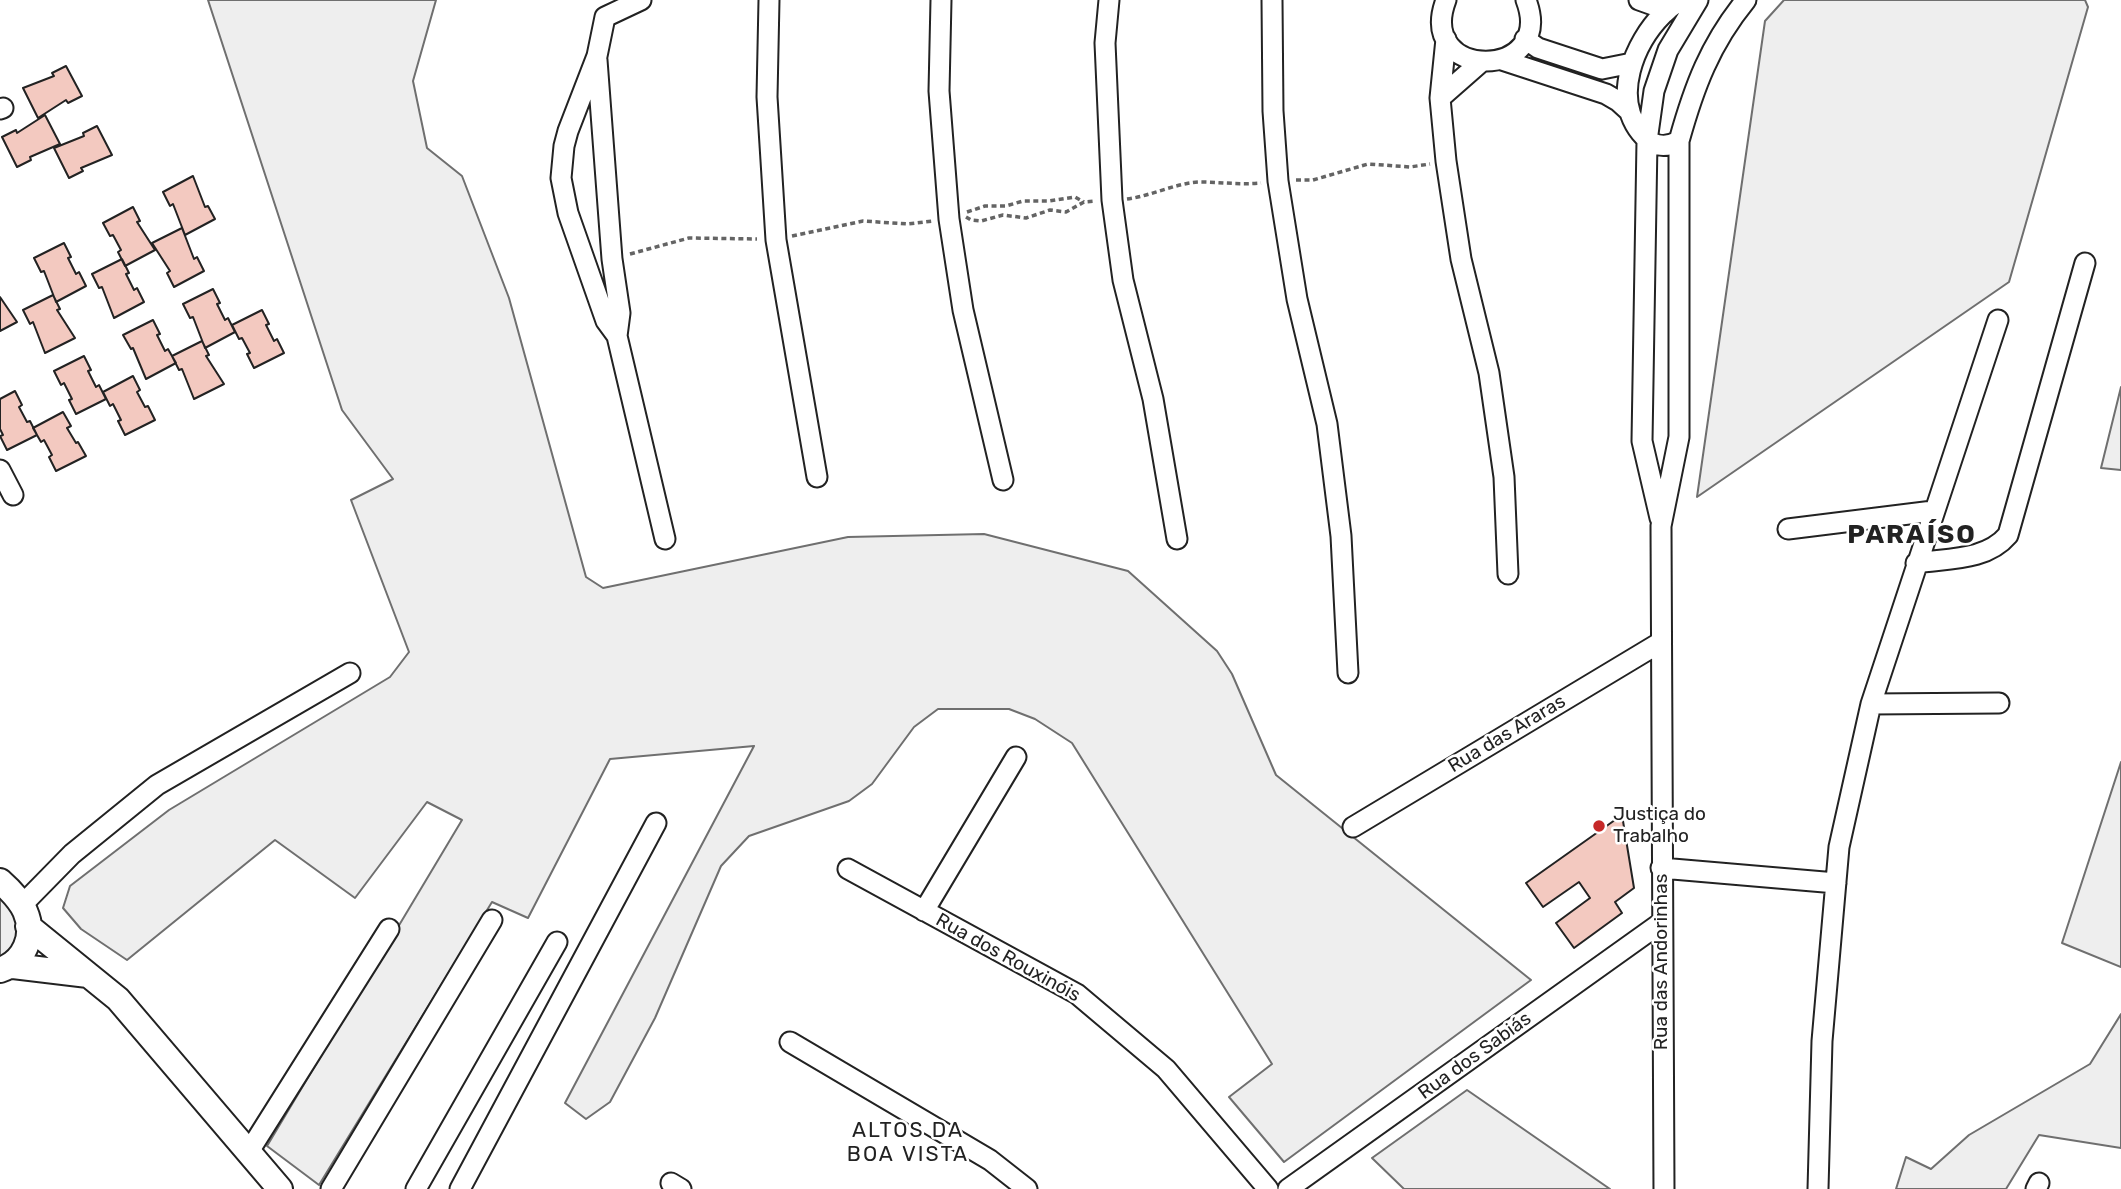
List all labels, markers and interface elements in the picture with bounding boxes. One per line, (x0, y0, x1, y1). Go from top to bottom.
district label: PARAÍSO (1848, 519, 1976, 551)
street label: Rua das Araras (1444, 690, 1570, 778)
place label: Justiça do Trabalho (1613, 804, 1706, 848)
marker: Justiça do Trabalho (1591, 818, 1607, 834)
street label: Rua das Andorinhas (1651, 874, 1673, 1050)
street label: Rua dos Rouxinóis (932, 909, 1084, 1007)
street label: Rua dos Sabiás (1414, 1007, 1536, 1105)
district label: ALTOS DA BOA VISTA (848, 1118, 968, 1168)

